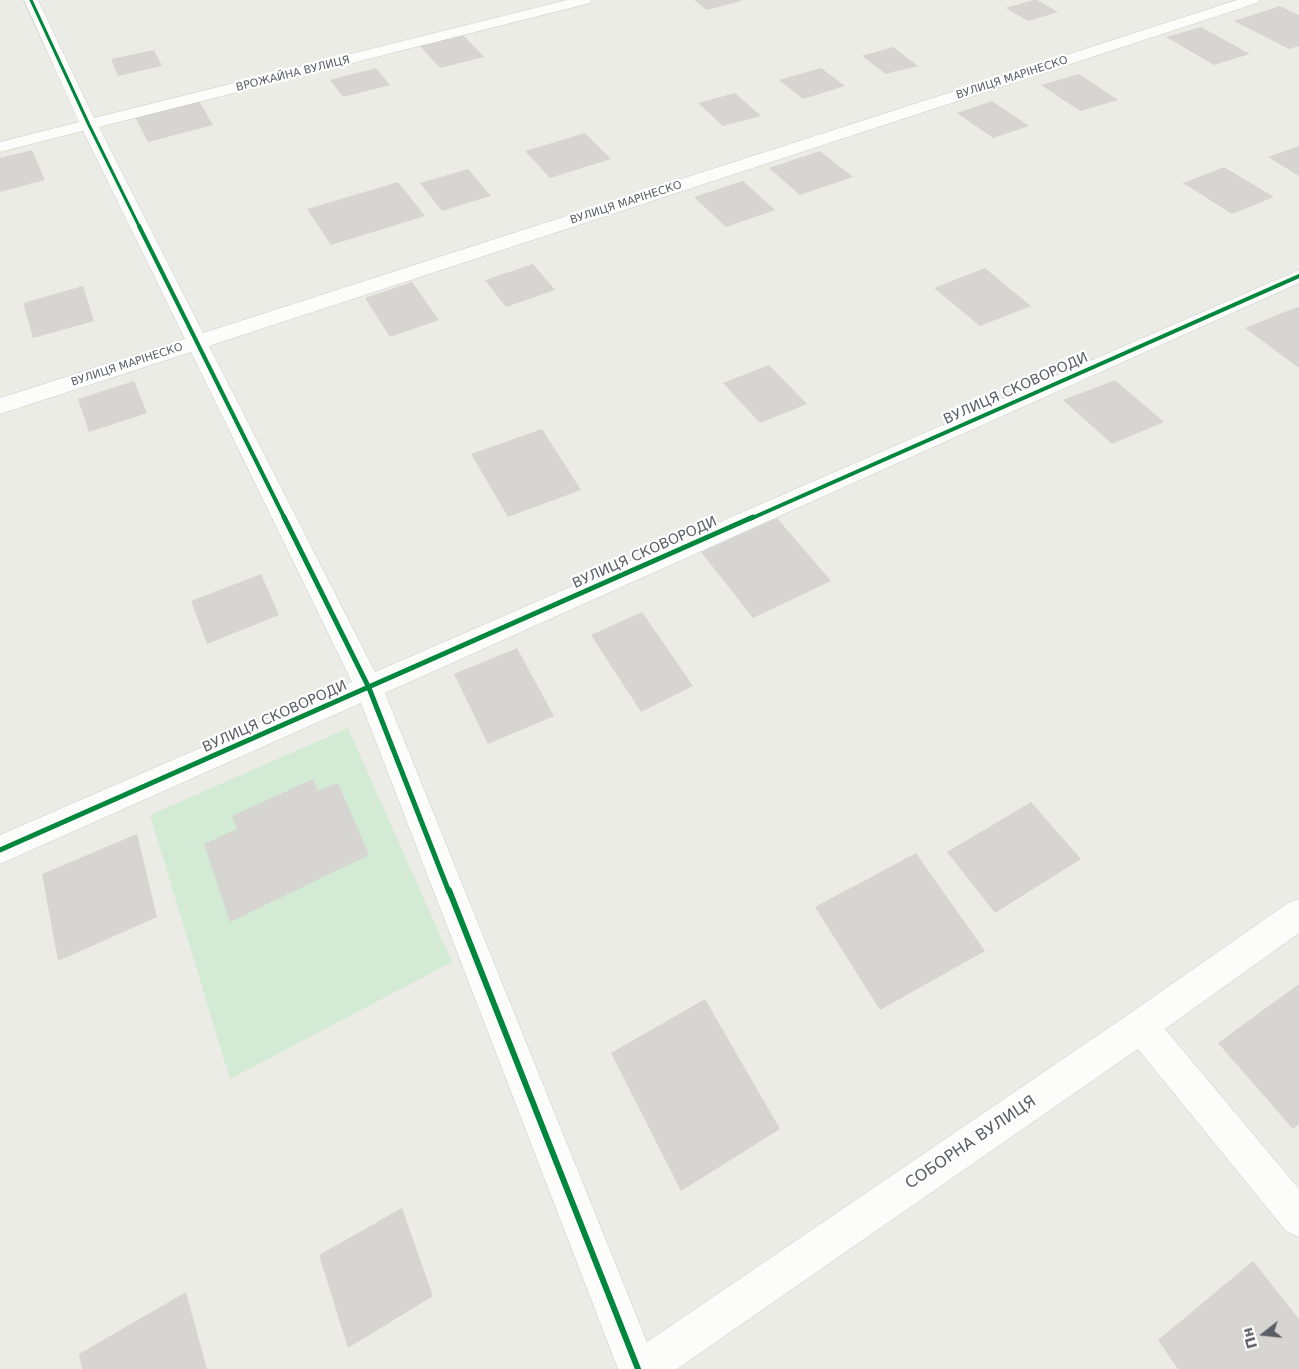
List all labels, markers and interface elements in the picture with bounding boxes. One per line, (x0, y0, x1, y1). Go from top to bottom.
street label: ВРОЖАЙНА ВУЛИЦЯ (235, 53, 351, 95)
street label: ВУЛИЦЯ МАРІНЕСКО (954, 54, 1070, 102)
street label: ВУЛИЦЯ МАРІНЕСКО (568, 179, 684, 227)
street label: ВУЛИЦЯ МАРІНЕСКО (69, 341, 185, 389)
street label: ВУЛИЦЯ СКОВОРОДИ (941, 350, 1091, 428)
street label: ВУЛИЦЯ СКОВОРОДИ (570, 514, 720, 592)
street label: ВУЛИЦЯ СКОВОРОДИ (200, 678, 350, 756)
street label: СОБОРНА ВУЛИЦЯ (902, 1092, 1040, 1194)
north arrow (1239, 1309, 1289, 1359)
text: Пн (1239, 1326, 1260, 1351)

